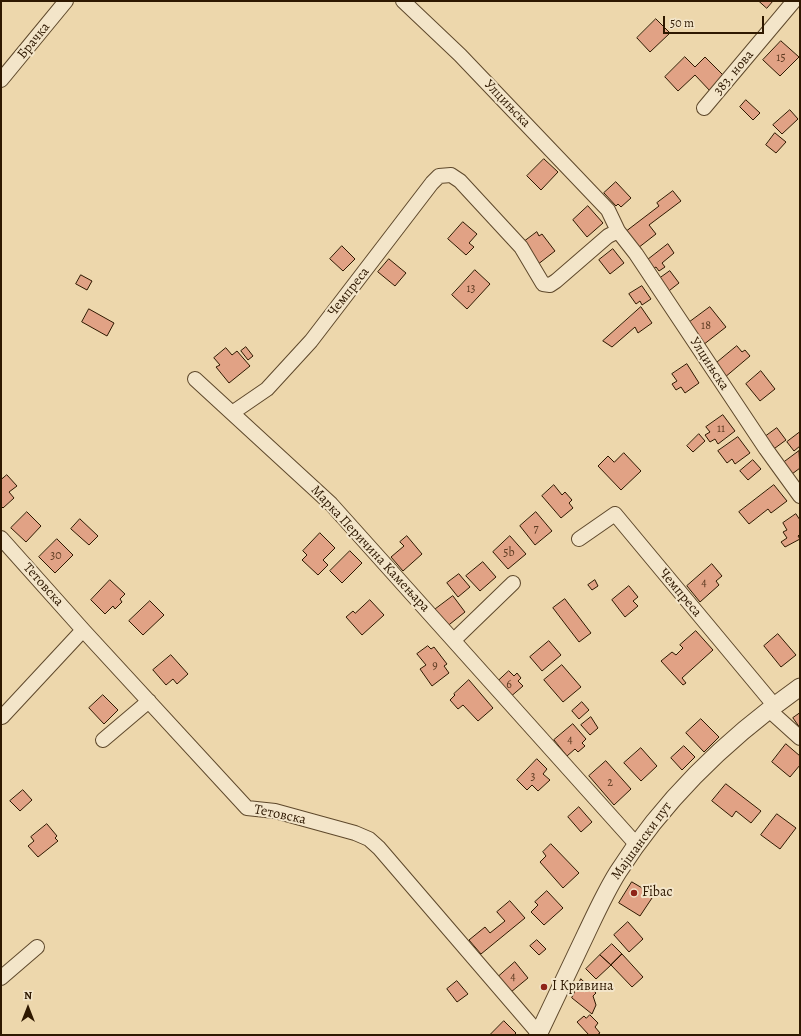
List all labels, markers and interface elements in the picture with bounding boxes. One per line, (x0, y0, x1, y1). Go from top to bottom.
scale bar (665, 8, 766, 34)
text: 50 m (670, 15, 694, 31)
street label: Брачка (14, 19, 54, 63)
street label: 383. нова (710, 47, 758, 99)
house number: 15 (776, 51, 786, 65)
street label: Улцињска (480, 77, 534, 131)
street label: Чемпреса (325, 264, 373, 320)
house number: 13 (466, 282, 476, 296)
house number: 18 (701, 319, 711, 333)
street label: Улцињска (686, 334, 732, 394)
house number: 11 (717, 422, 725, 436)
street label: Марка Перичина Камењара (307, 482, 433, 616)
house number: 7 (533, 522, 539, 536)
house number: 5b (503, 546, 515, 560)
house number: 30 (50, 549, 62, 563)
street label: Тетовска (19, 560, 67, 610)
street label: Чемпреса (655, 565, 705, 621)
house number: 4 (701, 576, 707, 590)
house number: 9 (432, 659, 438, 673)
house number: 6 (506, 678, 512, 692)
house number: 4 (567, 733, 573, 747)
house number: 3 (531, 770, 535, 784)
house number: 2 (607, 776, 613, 790)
street label: Мајшански пут (608, 799, 676, 883)
street label: Тетовска (253, 801, 307, 829)
place label: Fibac (642, 885, 672, 901)
marker: Fibac (629, 888, 639, 898)
house number: 4 (510, 970, 516, 984)
place label: I Кривина (552, 979, 614, 995)
marker: I Кривина (539, 982, 549, 992)
north arrow (8, 988, 48, 1028)
text: N (24, 988, 32, 1003)

